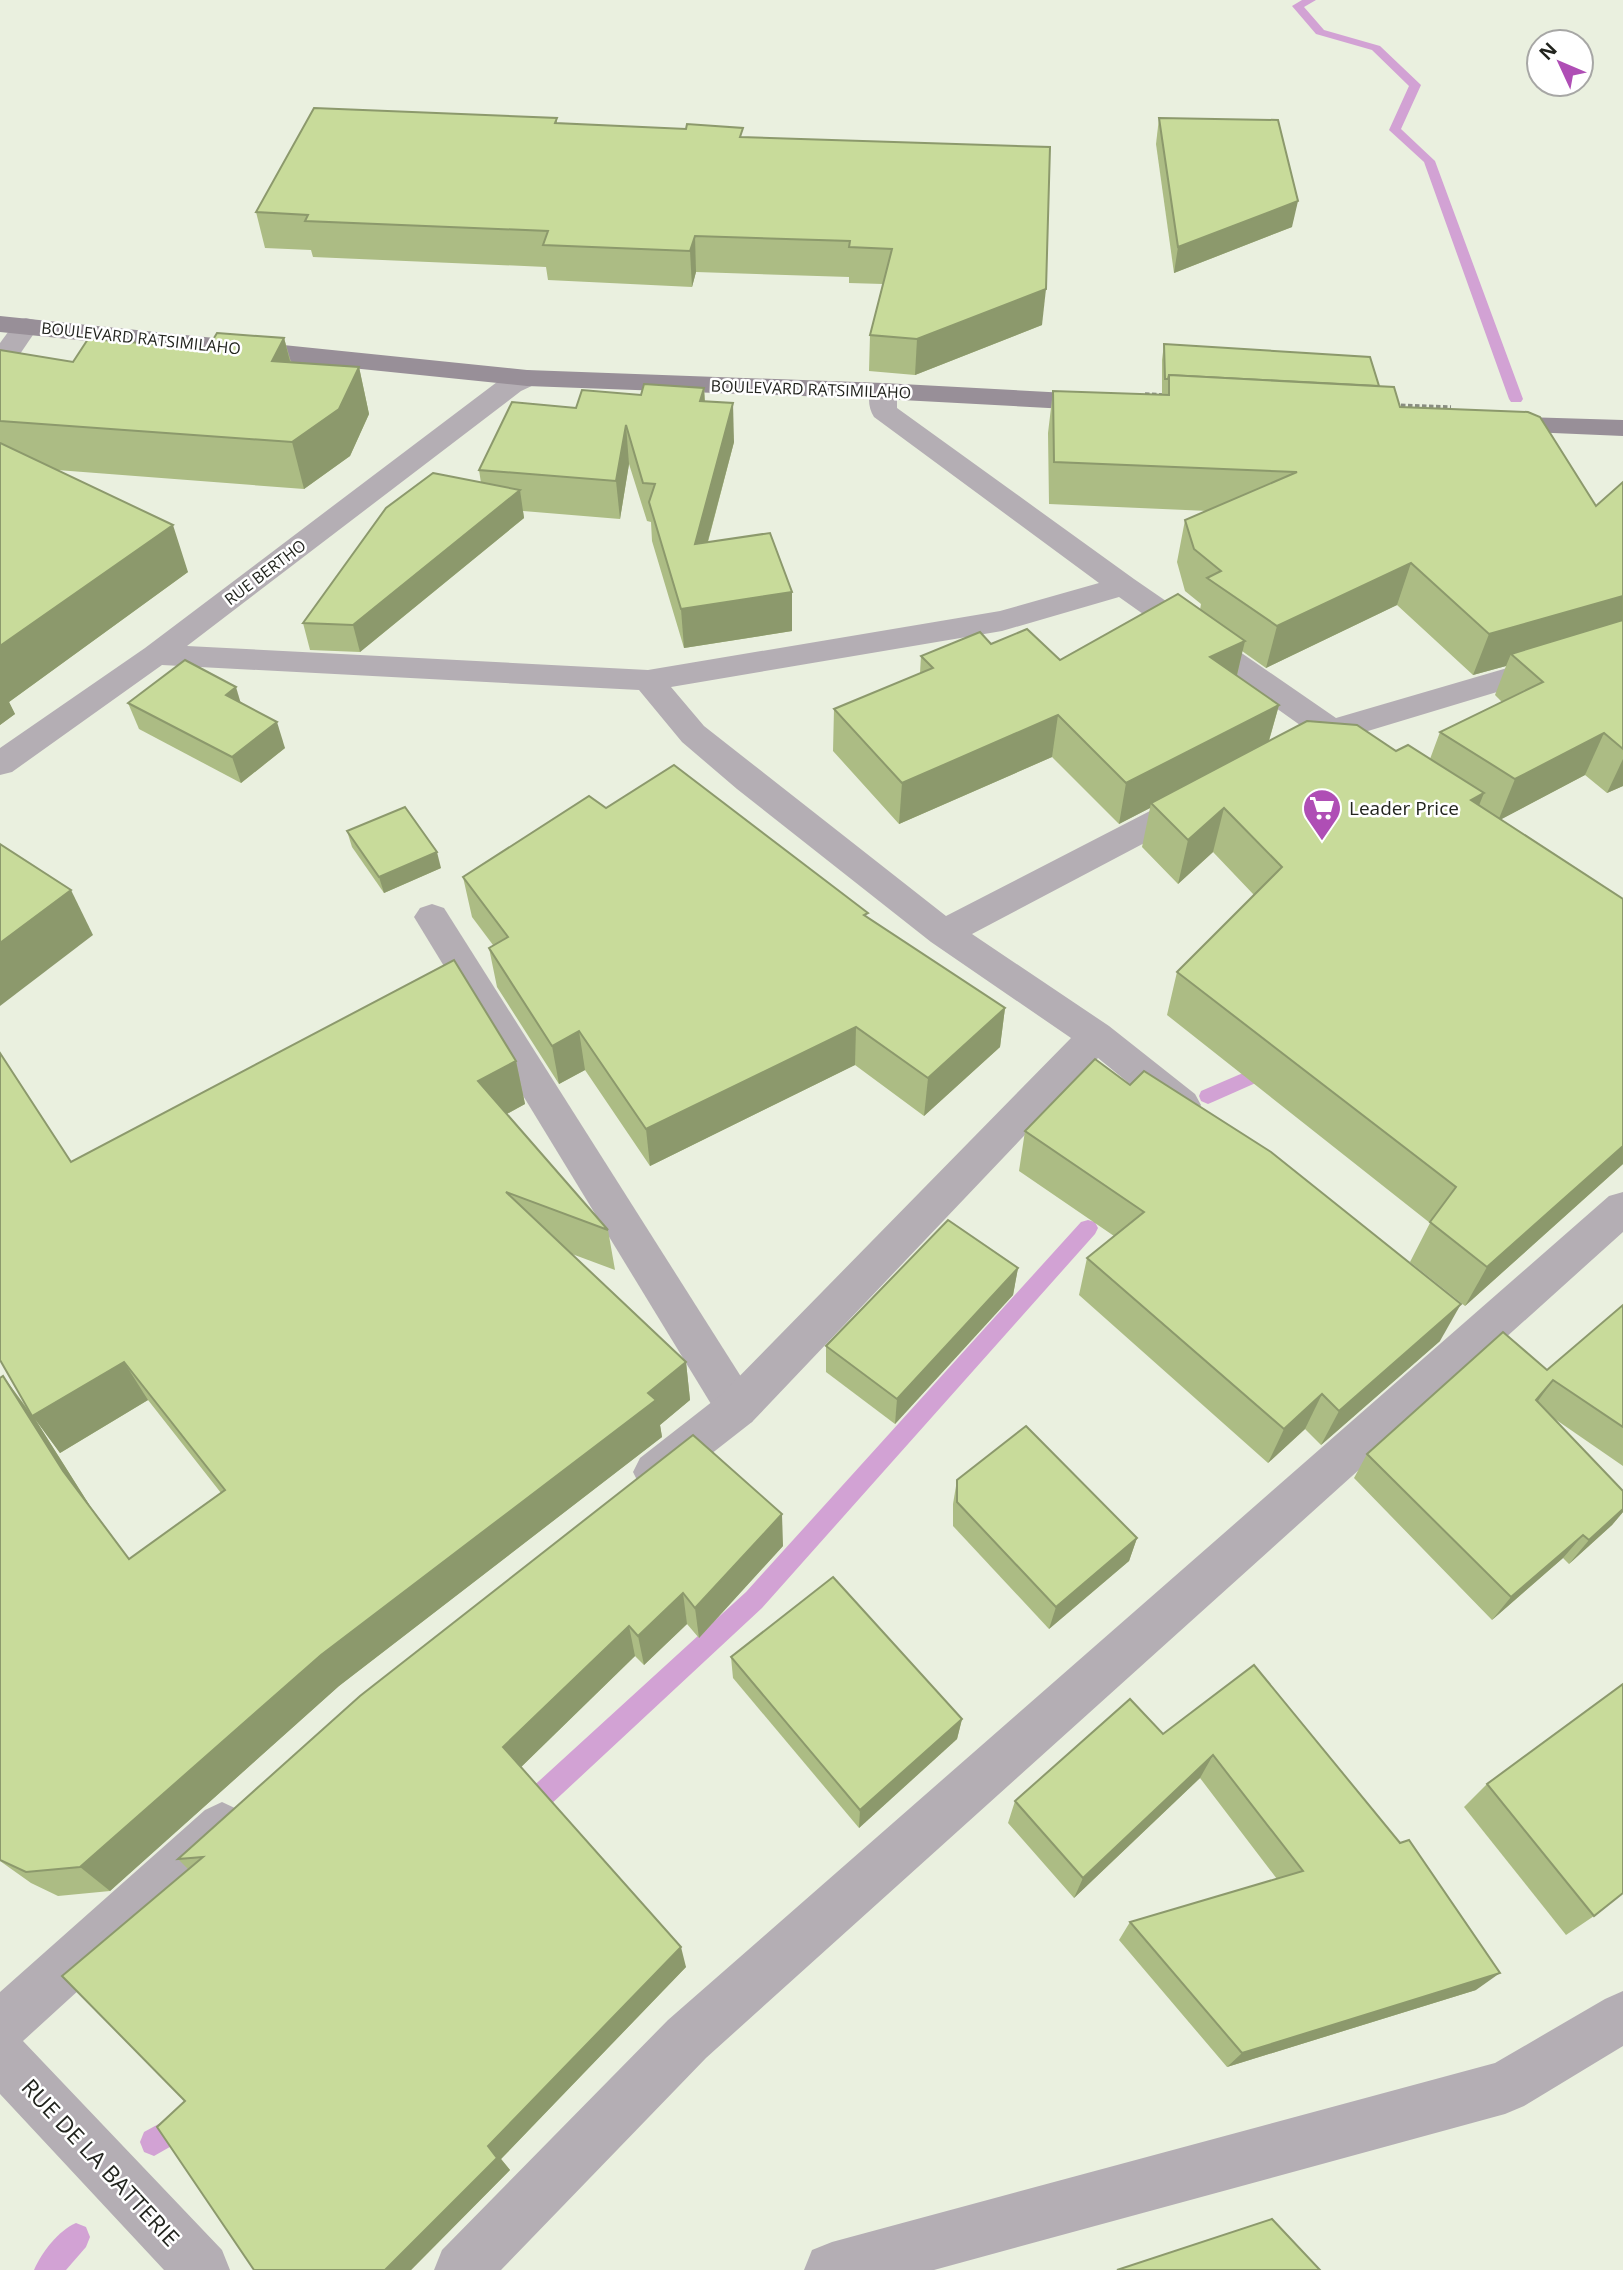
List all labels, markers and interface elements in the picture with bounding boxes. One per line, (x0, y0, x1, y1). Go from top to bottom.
north arrow (1525, 28, 1595, 98)
text: N (1533, 37, 1562, 66)
street label: BOULEVARD RATSIMILAHO (40, 317, 242, 359)
street label: BOULEVARD RATSIMILAHO (710, 375, 912, 403)
street label: RUE BERTHO (220, 534, 310, 610)
supermarket icon: Leader Price (1301, 787, 1343, 842)
place label: Leader Price (1349, 795, 1459, 821)
street label: RUE DE LA BATTERIE (15, 2071, 187, 2253)

